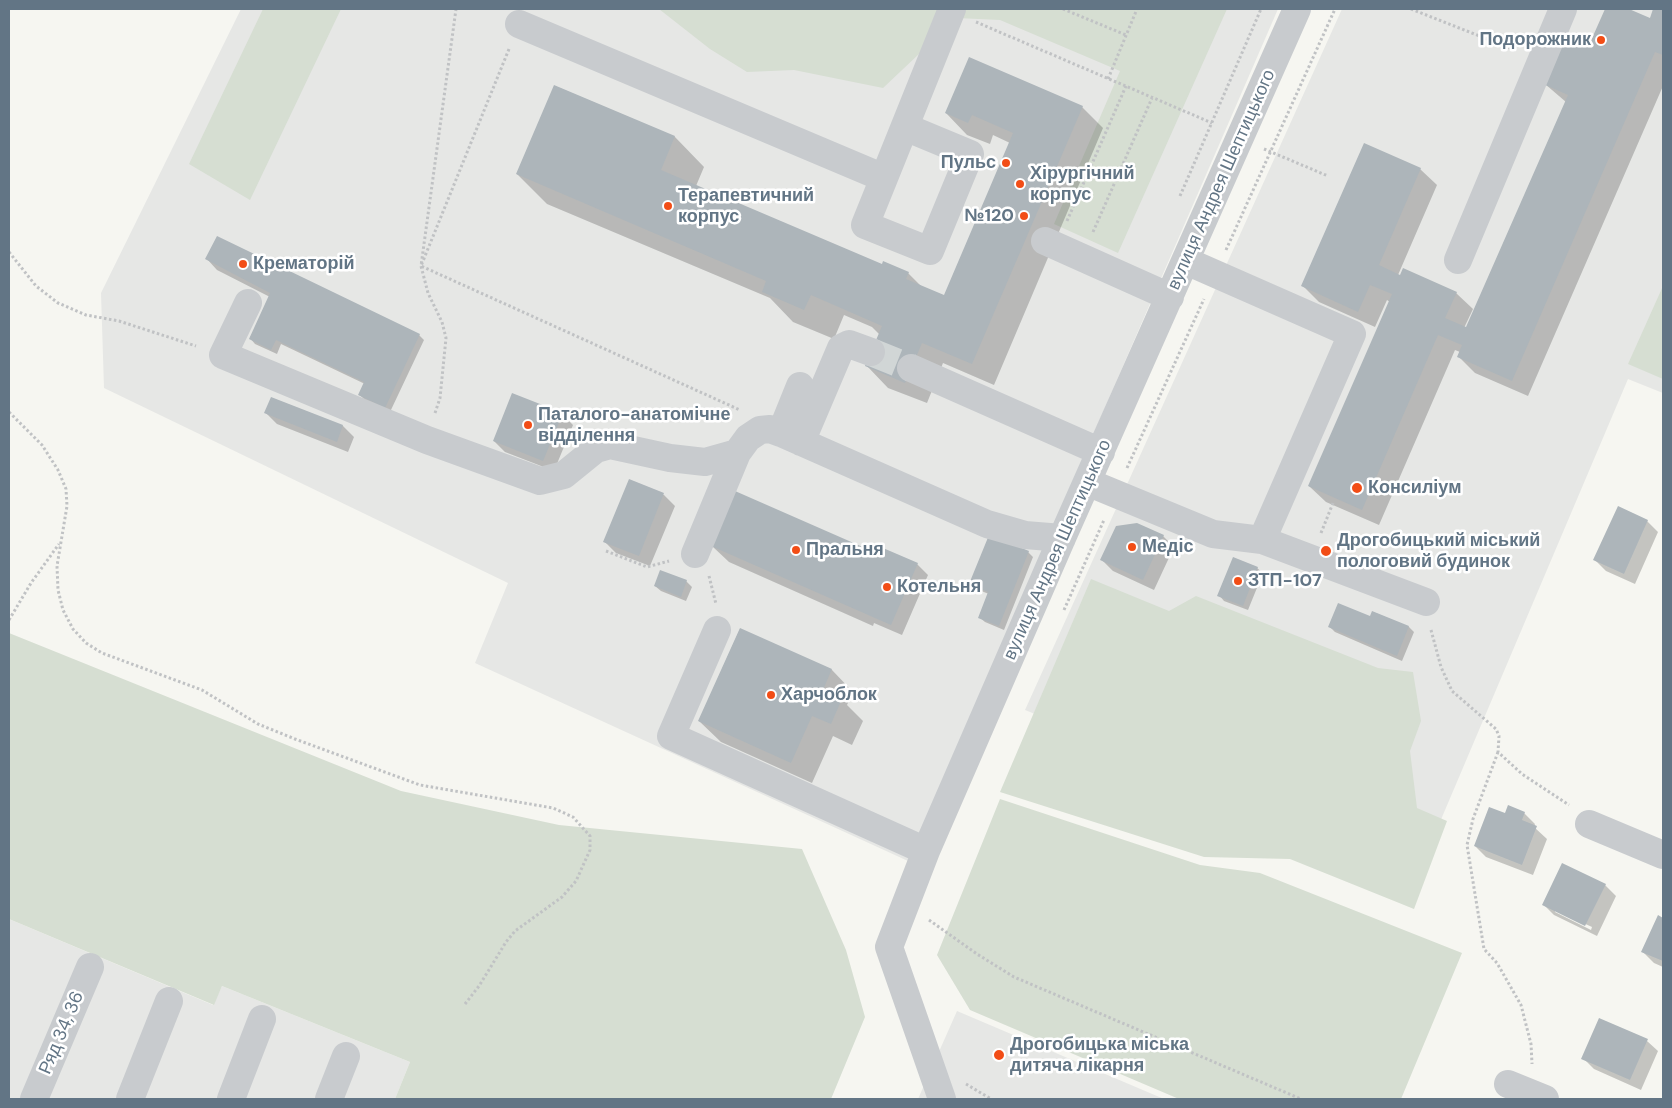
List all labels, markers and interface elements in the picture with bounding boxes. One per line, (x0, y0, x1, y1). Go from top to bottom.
place label: Подорожник (1479, 29, 1591, 51)
marker: Подорожник (1595, 34, 1607, 46)
street label: вулиця Андрея Шептицького (1164, 67, 1280, 293)
place label: Пульс (941, 152, 996, 174)
marker: Пульс (1000, 157, 1012, 169)
place label: Хірургічний корпус (1030, 163, 1134, 205)
marker: Хірургічний корпус (1014, 178, 1026, 190)
place label: Терапевтичний корпус (678, 185, 814, 228)
marker: Терапевтичний корпус (662, 200, 674, 212)
place label: №120 (964, 205, 1014, 227)
marker: №120 (1018, 210, 1030, 222)
place label: Крематорій (253, 253, 354, 275)
marker: Крематорій (237, 258, 249, 270)
place label: Паталого-анатомічне відділення (538, 404, 730, 446)
marker: Паталого-анатомічне відділення (522, 419, 534, 431)
street label: вулиця Андрея Шептицького (1000, 437, 1116, 663)
place label: Консиліум (1368, 477, 1461, 499)
marker: Консиліум (1350, 481, 1364, 495)
place label: Дрогобицький міський пологовий будинок (1337, 530, 1540, 572)
place label: Медіс (1142, 536, 1193, 558)
place label: Пральня (806, 539, 884, 561)
marker: Медіс (1126, 541, 1138, 553)
marker: Пральня (790, 544, 802, 556)
marker: Дрогобицький міський пологовий будинок (1319, 544, 1333, 558)
place label: ЗТП-107 (1248, 570, 1322, 592)
marker: ЗТП-107 (1232, 575, 1244, 587)
place label: Котельня (897, 576, 981, 598)
marker: Котельня (881, 581, 893, 593)
place label: Харчоблок (781, 684, 877, 706)
marker: Харчоблок (765, 689, 777, 701)
street label: Ряд 34, 36 (35, 988, 89, 1078)
place label: Дрогобицька міська дитяча лікарня (1010, 1034, 1189, 1076)
marker: Дрогобицька міська дитяча лікарня (992, 1048, 1006, 1062)

